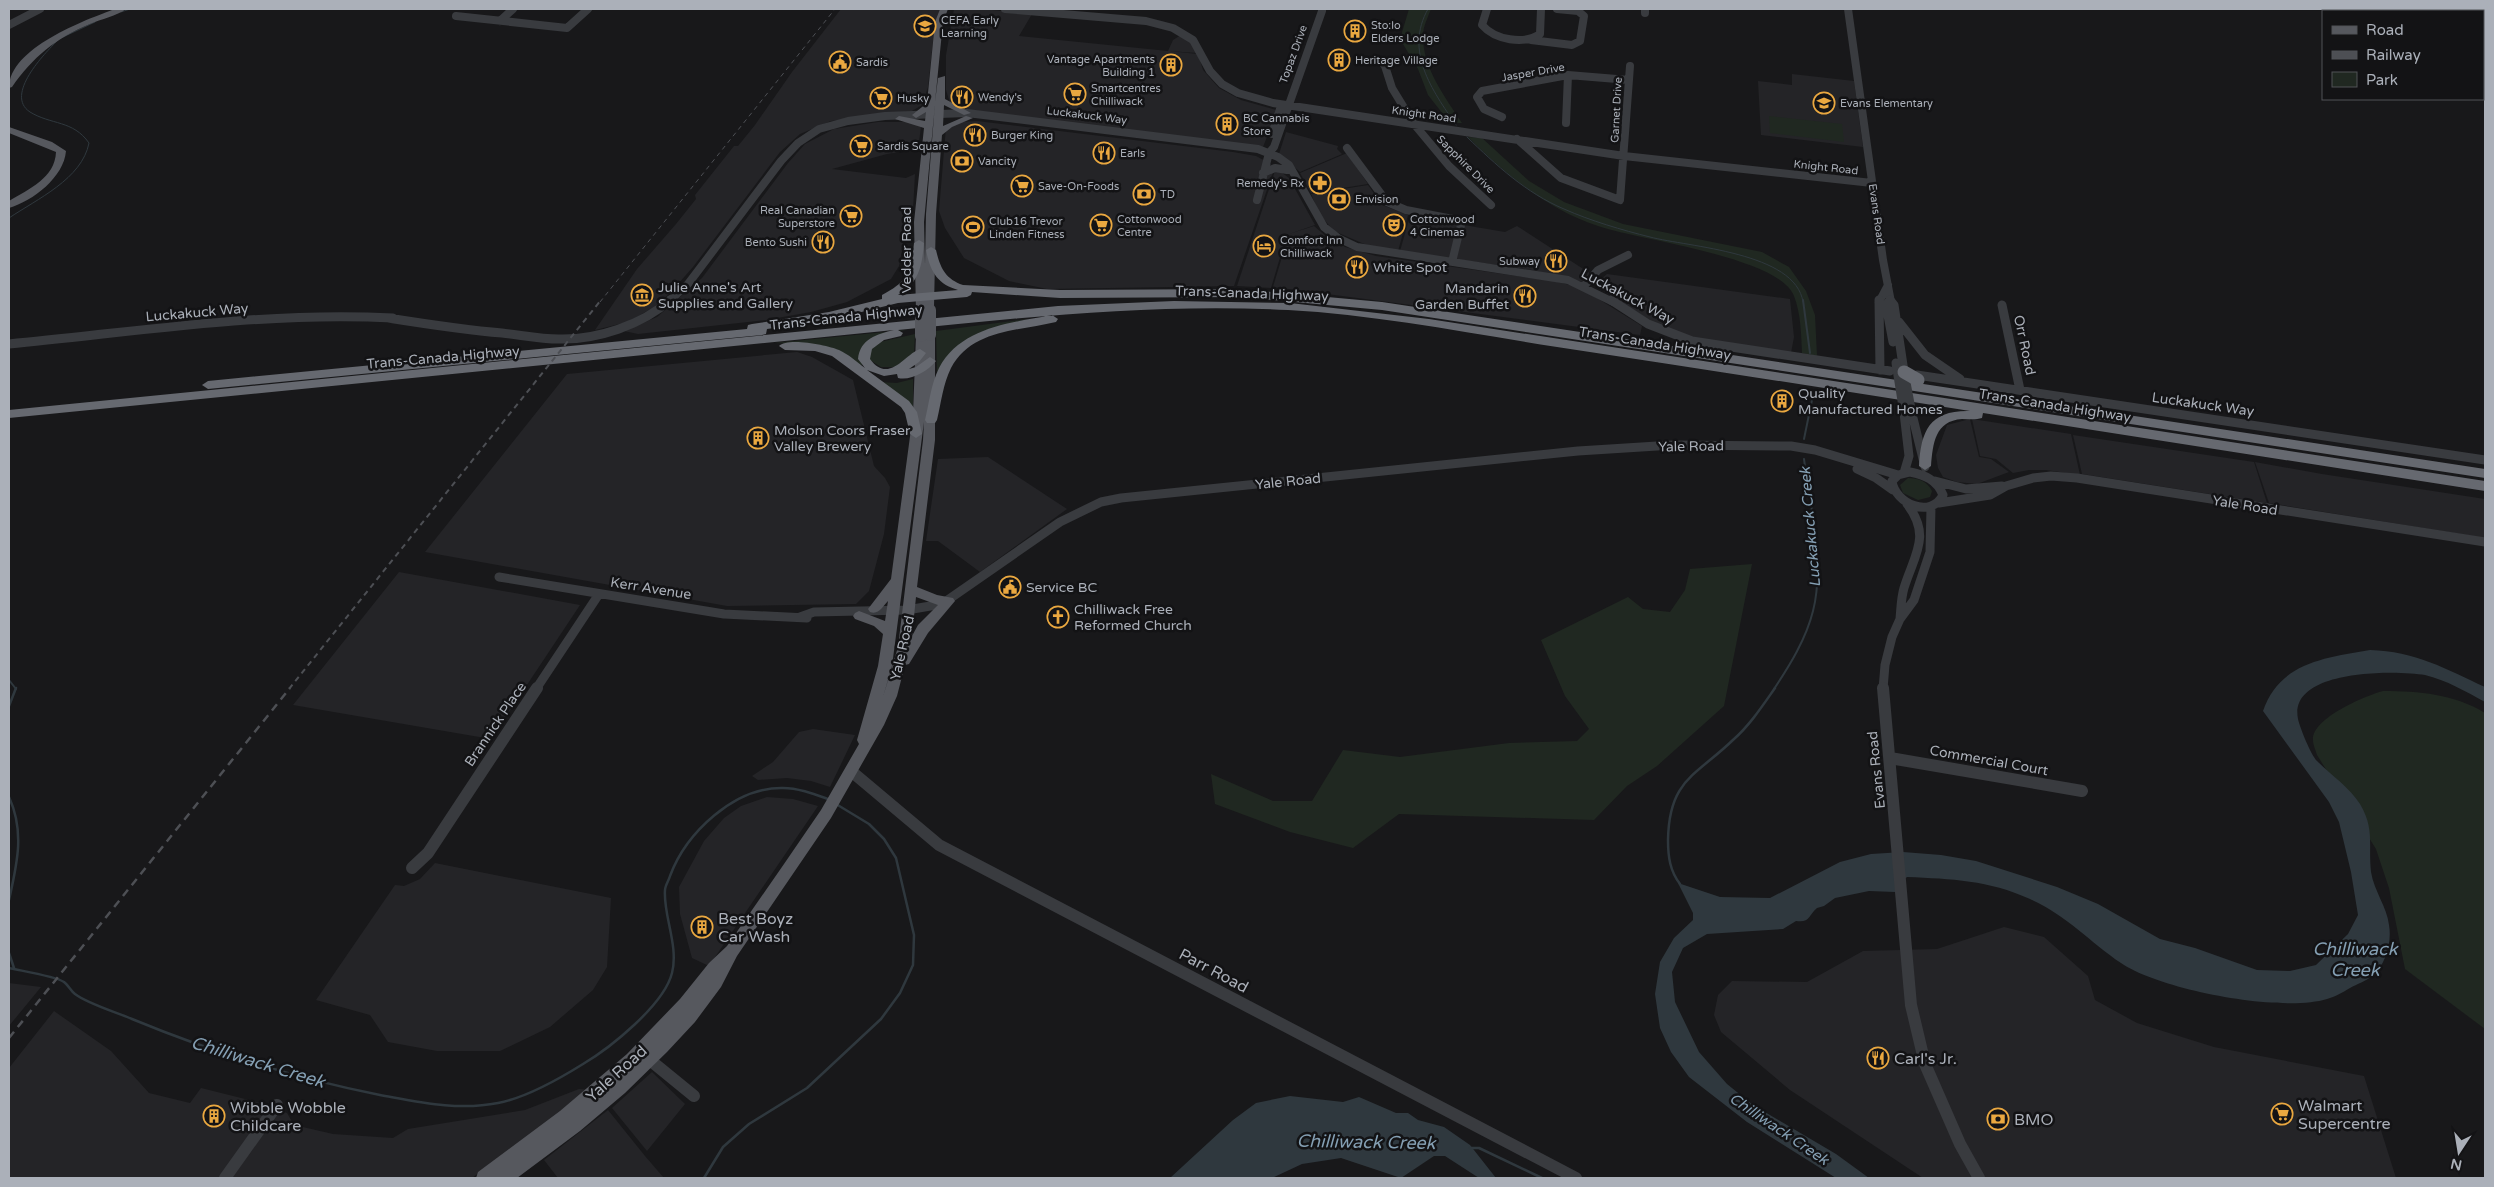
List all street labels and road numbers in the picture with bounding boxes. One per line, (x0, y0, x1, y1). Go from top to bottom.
street label: Topaz Drive (1277, 23, 1310, 85)
street label: Jasper Drive (1500, 61, 1566, 84)
street label: Garnet Drive (1608, 77, 1625, 143)
street label: Luckakuck Way (1046, 104, 1128, 127)
street label: Knight Road (1391, 104, 1457, 125)
street label: Sapphire Drive (1434, 133, 1497, 196)
street label: Knight Road (1793, 158, 1859, 177)
street label: Evans Road (1866, 183, 1887, 245)
street label: Vedder Road (898, 207, 915, 293)
street label: Luckakuck Way (1578, 265, 1678, 328)
street label: Trans-Canada Highway (1175, 282, 1330, 305)
street label: Luckakuck Way (145, 299, 250, 325)
street label: Trans-Canada Highway (769, 301, 924, 334)
street label: Orr Road (2010, 314, 2039, 377)
street label: Trans-Canada Highway (1578, 323, 1733, 364)
street label: Trans-Canada Highway (366, 342, 521, 373)
street label: Trans-Canada Highway (1978, 385, 2133, 426)
street label: Luckakuck Way (2151, 389, 2256, 420)
street label: Yale Road (1658, 437, 1724, 456)
street label: Yale Road (1254, 470, 1322, 493)
street label: Yale Road (2211, 492, 2279, 519)
street label: Kerr Avenue (609, 574, 693, 603)
street label: Yale Road (887, 614, 918, 682)
street label: Brannick Place (461, 679, 530, 770)
street label: Evans Road (1864, 730, 1889, 810)
street label: Commercial Court (1928, 742, 2050, 779)
street label: Parr Road (1175, 944, 1252, 998)
street label: Yale Road (582, 1041, 651, 1106)

